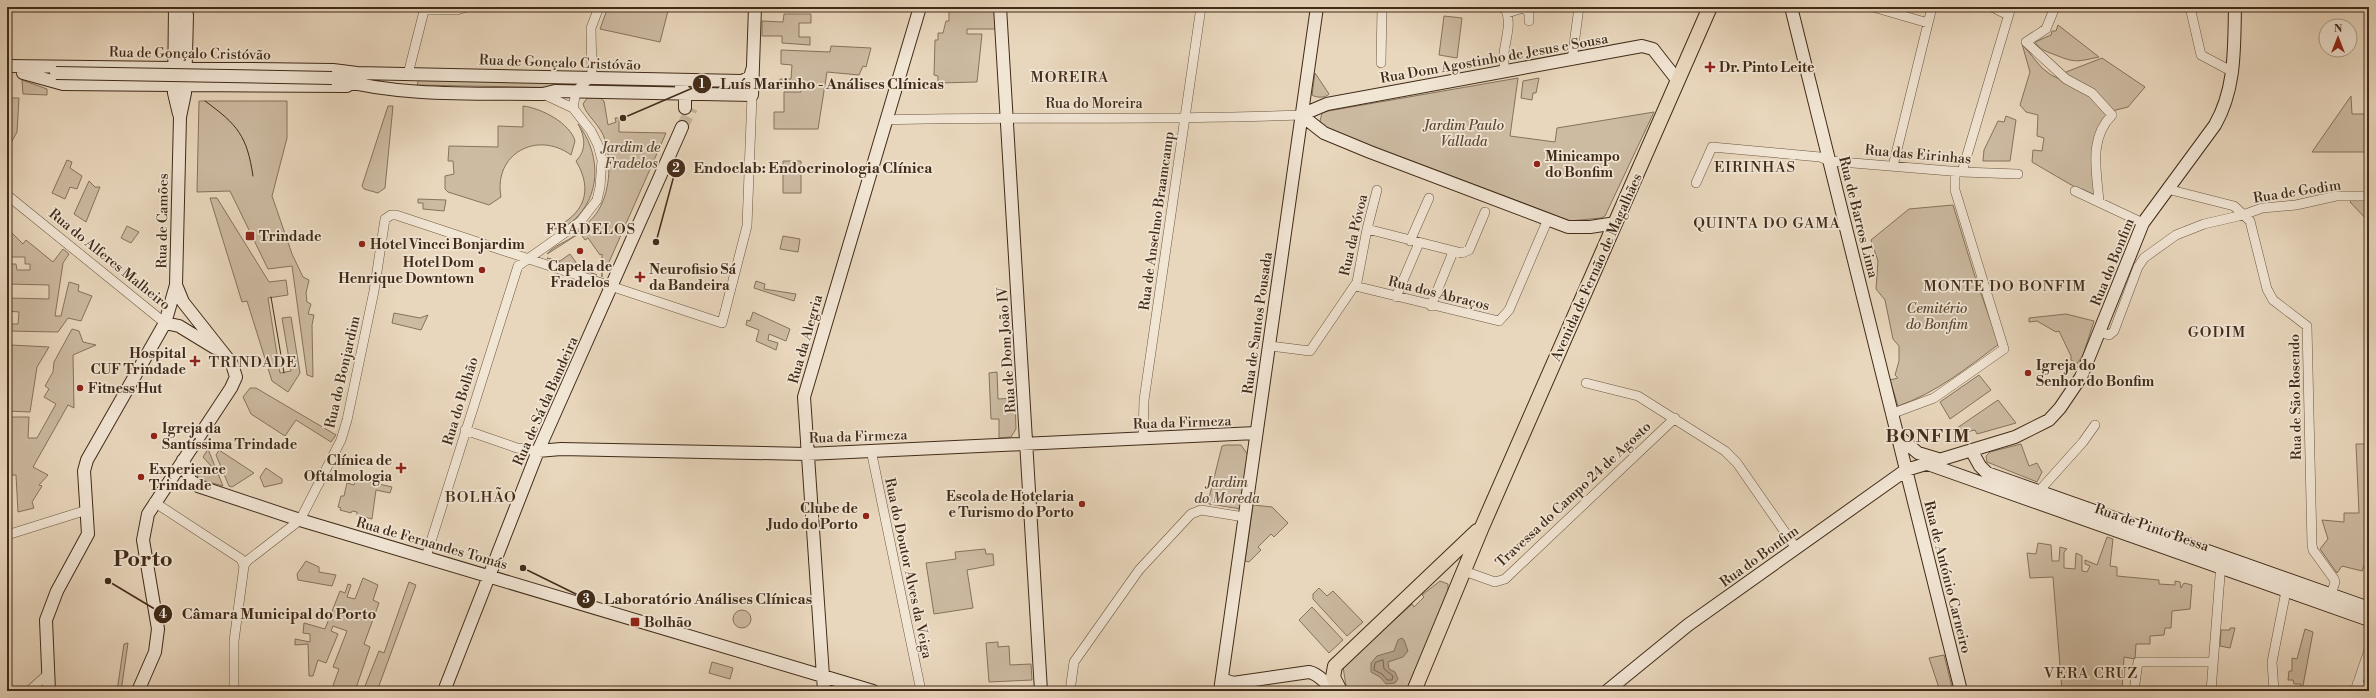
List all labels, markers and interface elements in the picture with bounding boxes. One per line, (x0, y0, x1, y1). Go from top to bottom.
north arrow (2318, 18, 2358, 58)
text: N (2334, 22, 2343, 36)
street label: Rua Dom Agostinho de Jesus e Sousa (1379, 30, 1610, 88)
street label: Rua de Gonçalo Cristóvão (109, 44, 271, 64)
street label: Rua de Gonçalo Cristóvão (479, 51, 641, 75)
place label: Dr. Pinto Leite (1719, 59, 1815, 77)
marker: Dr. Pinto Leite (1704, 61, 1716, 73)
district label: MOREIRA (1031, 68, 1109, 87)
callout: Luís Marinho - Análises Clínicas (692, 71, 952, 98)
text: Luís Marinho - Análises Clínicas (720, 75, 944, 94)
text: 1 (699, 77, 705, 92)
street label: Rua do Moreira (1045, 95, 1144, 113)
park label: Jardim Paulo Vallada (1422, 117, 1504, 151)
street label: Rua de Anselmo Braamcamp (1136, 130, 1178, 312)
park label: Jardim de Fradelos (599, 139, 661, 173)
street label: Rua das Eirinhas (1864, 141, 1972, 169)
place label: Minicampo do Bonfim (1545, 148, 1620, 182)
callout: Endoclab: Endocrinologia Clínica (666, 154, 940, 181)
street label: Rua de Barros Lima (1834, 155, 1882, 281)
district label: EIRINHAS (1714, 158, 1796, 177)
text: Endoclab: Endocrinologia Clínica (694, 159, 933, 178)
marker: Minicampo do Bonfim (1532, 159, 1542, 169)
text: 2 (672, 161, 680, 176)
street label: Avenida de Fernão de Magalhães (1547, 171, 1647, 365)
street label: Rua de Camões (153, 173, 173, 269)
street label: Rua de Godim (2252, 176, 2342, 208)
street label: Rua da Póvoa (1336, 192, 1372, 278)
street label: Rua do Alferes Malheiro (45, 205, 174, 314)
district label: QUINTA DO GAMA (1693, 214, 1841, 233)
street label: Rua do Bonfim (2087, 216, 2139, 309)
district label: FRADELOS (546, 220, 636, 239)
place label: Trindade (259, 228, 322, 246)
marker: Trindade (244, 230, 256, 242)
place label: Hotel Vincci Bonjardim (370, 236, 525, 254)
marker: Hotel Vincci Bonjardim (357, 239, 367, 249)
marker: Capela de Fradelos (575, 246, 585, 256)
street label: Rua de Santos Pousada (1239, 250, 1277, 395)
place label: Hotel Dom Henrique Downtown (338, 254, 474, 288)
place label: Capela de Fradelos (548, 258, 613, 292)
place label: Neurofisio Sá da Bandeira (649, 261, 736, 295)
marker: Hotel Dom Henrique Downtown (477, 265, 487, 275)
marker: Neurofisio Sá da Bandeira (634, 271, 646, 283)
street label: Rua dos Abraços (1386, 273, 1491, 315)
district label: MONTE DO BONFIM (1923, 277, 2087, 296)
street label: Rua de Dom João IV (994, 285, 1020, 414)
street label: Rua da Alegria (785, 292, 828, 386)
park label: Cemitério do Bonfim (1906, 300, 1969, 334)
street label: Rua do Bonjardim (321, 314, 365, 430)
district label: GODIM (2188, 323, 2246, 342)
street label: Rua de Sá da Bandeira (509, 333, 583, 469)
street label: Rua de São Rosendo (2286, 334, 2306, 460)
place label: Hospital CUF Trindade (91, 345, 186, 379)
district label: TRINDADE (209, 353, 297, 372)
marker: Hospital CUF Trindade (189, 355, 201, 367)
street label: Rua do Bolhão (439, 355, 483, 448)
place label: Igreja do Senhor do Bonfim (2036, 357, 2155, 391)
marker: Igreja do Senhor do Bonfim (2023, 368, 2033, 378)
place label: Fitness Hut (88, 380, 163, 398)
marker: Fitness Hut (75, 383, 85, 393)
street label: Rua da Firmeza (1132, 412, 1233, 434)
street label: Travessa do Campo 24 de Agosto (1492, 418, 1655, 572)
place label: Igreja da Santíssima Trindade (162, 420, 298, 454)
district label: BONFIM (1886, 425, 1970, 448)
street label: Rua da Firmeza (808, 426, 909, 448)
marker: Igreja da Santíssima Trindade (149, 431, 159, 441)
place label: Clínica de Oftalmologia (304, 452, 392, 486)
place label: Experience Trindade (149, 461, 226, 495)
marker: Clínica de Oftalmologia (395, 462, 407, 474)
marker: Experience Trindade (136, 472, 146, 482)
park label: Jardim do Moreda (1194, 474, 1260, 508)
street label: Rua do Doutor Alves da Veiga (880, 476, 936, 661)
district label: BOLHÃO (444, 487, 517, 507)
place label: Escola de Hotelaria e Turismo do Porto (946, 488, 1074, 522)
marker: Escola de Hotelaria e Turismo do Porto (1077, 499, 1087, 509)
street label: Rua de António Carneiro (1919, 499, 1975, 656)
place label: Clube de Judo do Porto (765, 500, 858, 534)
street label: Rua de Pinto Bessa (2092, 500, 2212, 556)
marker: Clube de Judo do Porto (861, 511, 871, 521)
street label: Rua de Fernandes Tomás (354, 514, 510, 574)
street label: Rua do Bonfim (1717, 522, 1803, 591)
district label: Porto (113, 546, 173, 573)
callout: Laboratório Análises Clínicas (576, 585, 821, 612)
text: Laboratório Análises Clínicas (604, 590, 812, 609)
text: 3 (582, 592, 590, 607)
callout: Câmara Municipal do Porto (153, 601, 384, 628)
text: Câmara Municipal do Porto (182, 605, 376, 624)
text: 4 (159, 607, 167, 622)
place label: Bolhão (644, 614, 692, 632)
marker: Bolhão (629, 616, 641, 628)
district label: VERA CRUZ (2043, 664, 2138, 683)

